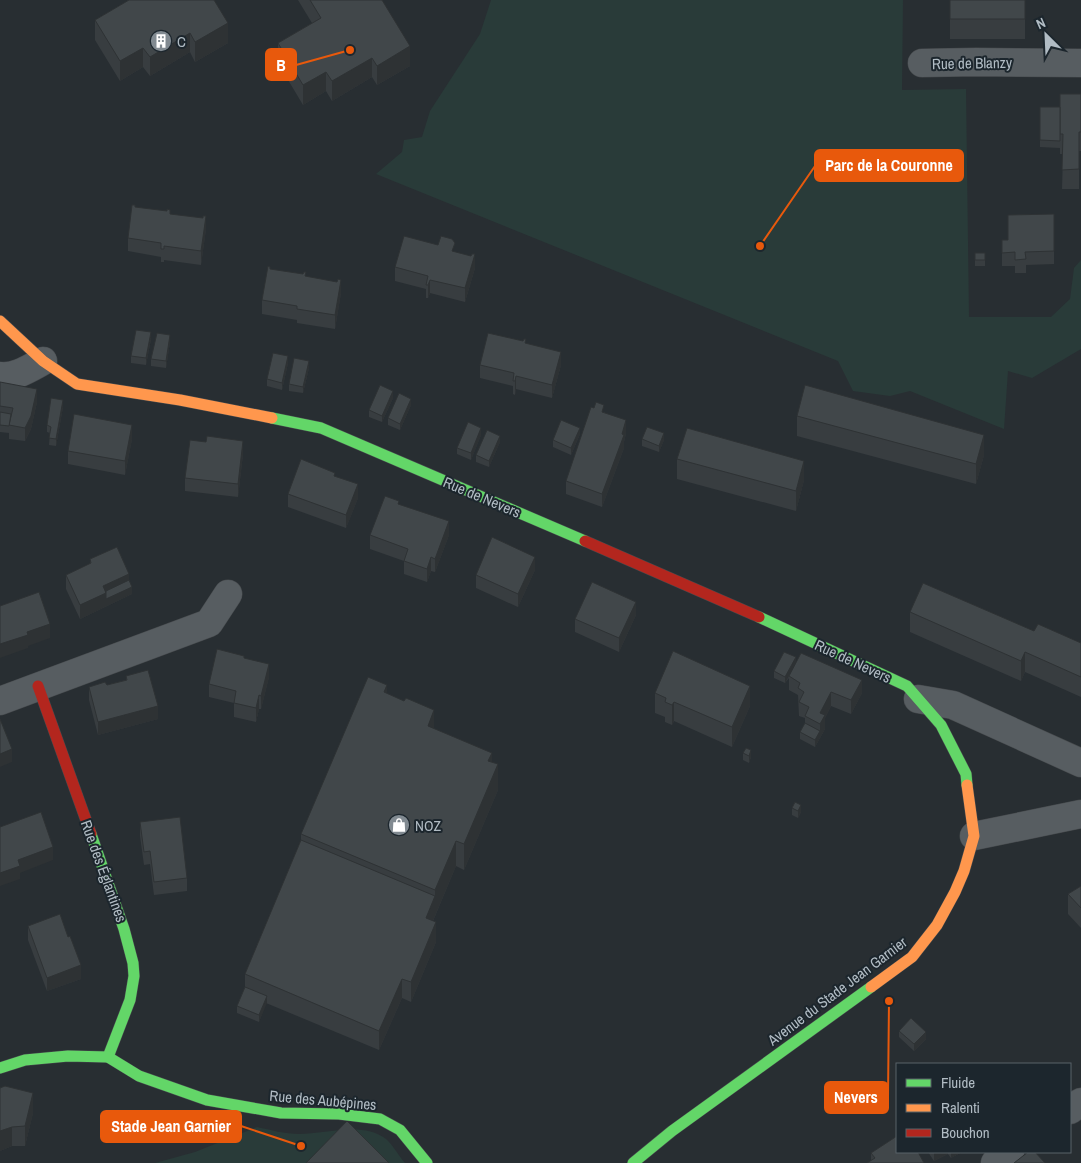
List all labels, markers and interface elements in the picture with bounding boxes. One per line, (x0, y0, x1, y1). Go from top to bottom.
north arrow (1021, 10, 1071, 60)
text: N (1033, 13, 1048, 33)
building icon: C (149, 29, 173, 53)
place label: C (177, 31, 186, 52)
callout: B (266, 49, 296, 80)
street label: Rue de Blanzy (932, 52, 1013, 74)
text: B (276, 54, 286, 76)
callout: Parc de la Couronne (815, 150, 963, 181)
text: Parc de la Couronne (825, 154, 953, 176)
street label: Rue de Nevers (440, 471, 524, 523)
street label: Rue de Nevers (811, 634, 895, 688)
shop icon: NOZ (387, 813, 411, 837)
place label: NOZ (415, 815, 441, 836)
street label: Rue des Églantines (76, 817, 132, 925)
street label: Avenue du Stade Jean Garnier (762, 932, 911, 1051)
legend (896, 1063, 1071, 1153)
text: Fluide (941, 1072, 975, 1093)
callout: Nevers (825, 1082, 888, 1113)
street label: Rue des Aubépines (269, 1085, 377, 1115)
text: Nevers (834, 1086, 878, 1108)
text: Ralenti (941, 1097, 980, 1118)
callout: Stade Jean Garnier (101, 1111, 241, 1142)
text: Stade Jean Garnier (111, 1115, 232, 1137)
text: Bouchon (941, 1122, 990, 1143)

